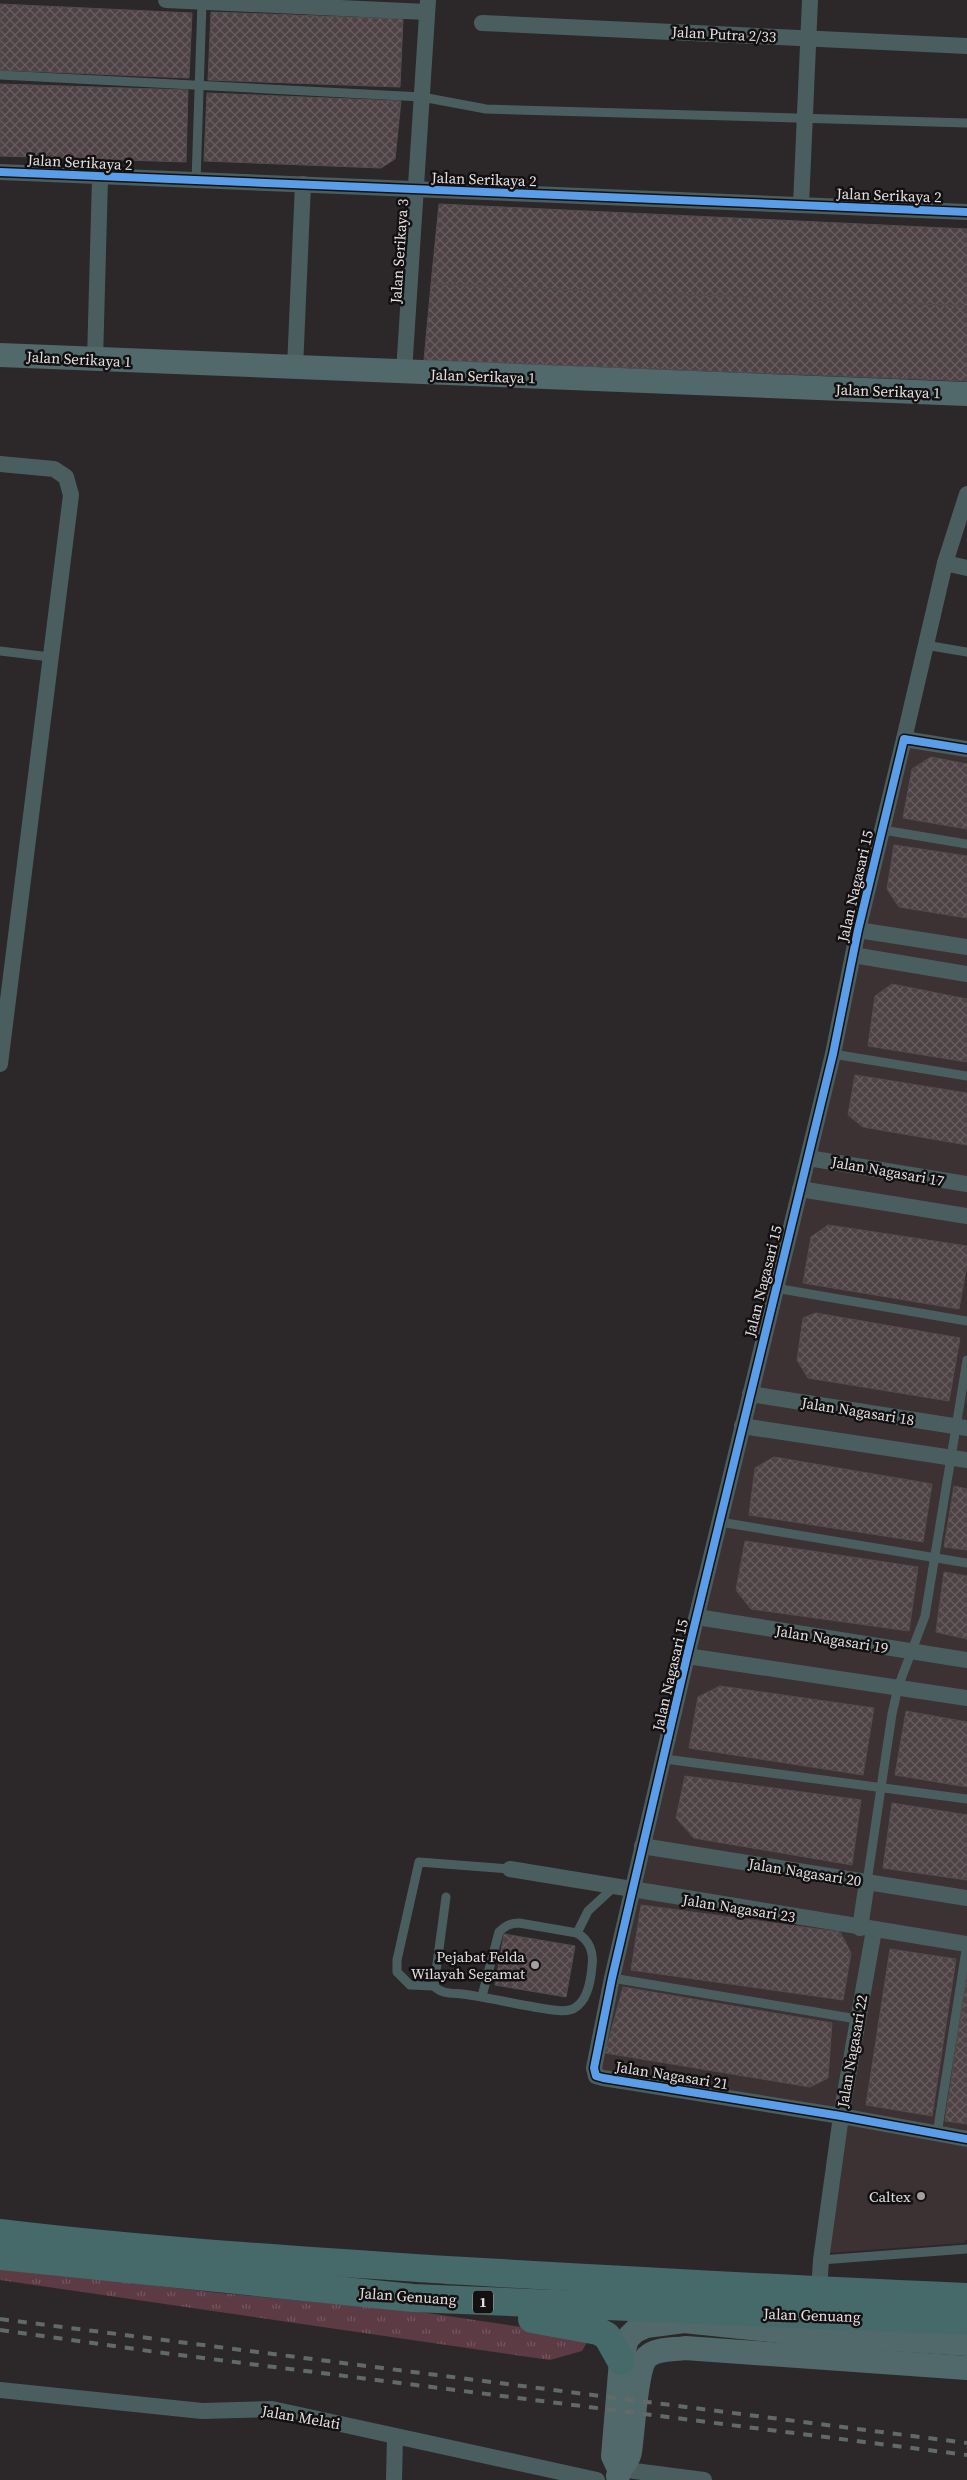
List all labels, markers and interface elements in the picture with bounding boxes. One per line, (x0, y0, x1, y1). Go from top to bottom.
street label: Jalan Putra 2/33 (670, 21, 777, 47)
street label: Jalan Serikaya 2 (26, 149, 133, 175)
street label: Jalan Serikaya 2 (430, 167, 537, 191)
street label: Jalan Serikaya 2 (835, 183, 942, 207)
street label: Jalan Serikaya 3 (385, 198, 413, 305)
street label: Jalan Serikaya 1 (25, 346, 132, 372)
street label: Jalan Serikaya 1 (429, 364, 536, 388)
street label: Jalan Serikaya 1 (834, 379, 941, 403)
street label: Jalan Nagasari 15 (832, 828, 878, 945)
street label: Jalan Nagasari 17 (829, 1151, 946, 1191)
street label: Jalan Nagasari 15 (739, 1223, 787, 1340)
street label: Jalan Nagasari 18 (799, 1392, 916, 1430)
street label: Jalan Nagasari 15 (647, 1617, 693, 1734)
street label: Jalan Nagasari 19 (773, 1620, 890, 1658)
street label: Jalan Nagasari 20 (746, 1853, 863, 1891)
street label: Jalan Nagasari 23 (680, 1889, 797, 1927)
place label: Pejabat Felda Wilayah Segamat (411, 1946, 525, 1984)
marker: Pejabat Felda Wilayah Segamat (529, 1959, 541, 1971)
street label: Jalan Nagasari 22 (832, 1993, 872, 2110)
street label: Jalan Nagasari 21 (613, 2056, 730, 2094)
place label: Caltex (869, 2186, 911, 2207)
marker: Caltex (915, 2190, 927, 2202)
street label: Jalan Genuang (358, 2282, 458, 2310)
road number: 1 (473, 2290, 493, 2314)
street label: Jalan Genuang (762, 2303, 861, 2327)
street label: Jalan Melati (259, 2400, 342, 2434)

